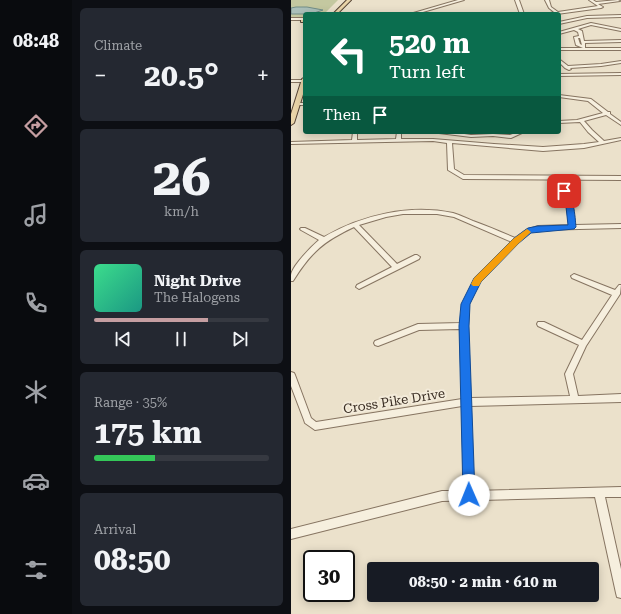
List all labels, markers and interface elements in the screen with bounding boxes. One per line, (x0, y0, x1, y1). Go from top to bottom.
text: 520 m (389, 27, 470, 60)
icon: left (323, 28, 375, 80)
text: 08:48 (13, 30, 59, 51)
text: Climate (94, 38, 142, 53)
text: 20.5° (144, 58, 219, 93)
text: Turn left (389, 61, 465, 82)
text: − (94, 63, 106, 88)
text: + (257, 63, 269, 88)
icon: arrive (369, 104, 391, 126)
text: Then (323, 106, 361, 124)
icon: directions (22, 112, 50, 140)
text: 26 (152, 147, 211, 208)
pin (547, 174, 581, 208)
icon: arrive (553, 180, 575, 202)
icon: music (22, 201, 50, 229)
text: km/h (164, 204, 199, 219)
text: Night Drive (154, 272, 241, 290)
icon: phone (22, 289, 50, 317)
text: The Halogens (154, 290, 240, 305)
icon: previous (112, 328, 134, 350)
icon: pause (170, 328, 192, 350)
icon: next (229, 328, 251, 350)
icon: climate (22, 378, 50, 406)
street label: Cross Pike Drive (342, 386, 446, 416)
text: Range · 35% (94, 395, 167, 410)
text: 175 km (94, 415, 202, 450)
icon: car (22, 467, 50, 495)
position arrow (448, 474, 490, 516)
text: Arrival (94, 522, 136, 537)
text: 08:50 (94, 542, 171, 577)
speed limit sign: 30 (303, 550, 355, 602)
icon: filters (22, 556, 50, 584)
text: 08:50 · 2 min · 610 m (409, 573, 557, 591)

